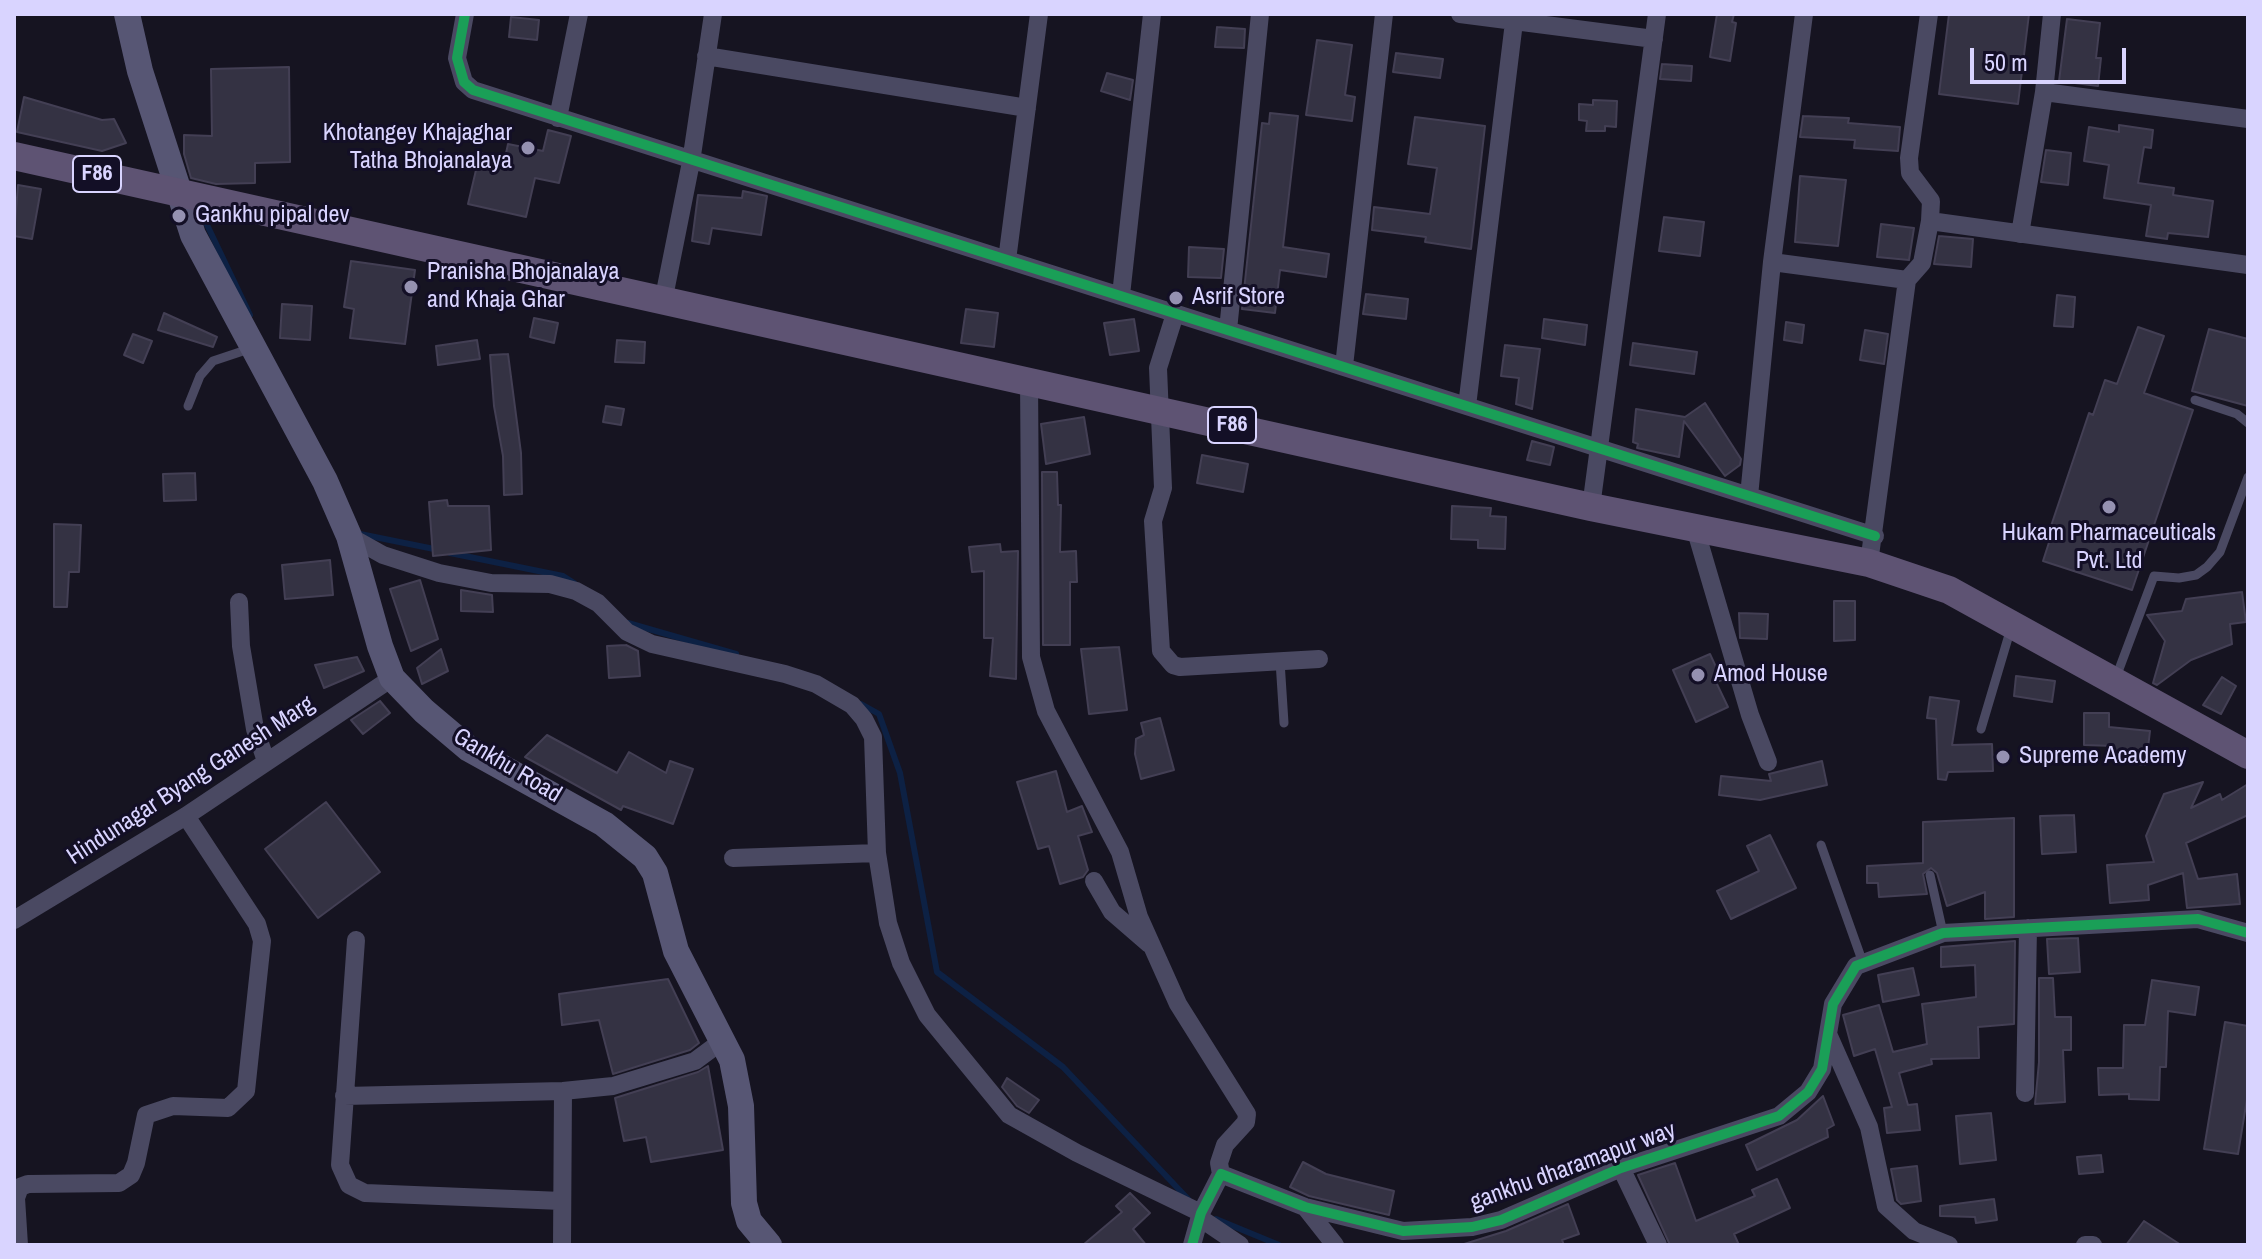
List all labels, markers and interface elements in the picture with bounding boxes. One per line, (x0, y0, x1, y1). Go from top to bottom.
scale bar (1974, 32, 2130, 82)
text: 50 m (1984, 46, 2028, 78)
place label: Khotangey Khajaghar Tatha Bhojanalaya (323, 120, 512, 176)
marker: Khotangey Khajaghar Tatha Bhojanalaya (519, 139, 537, 157)
road number: F86 (73, 156, 121, 192)
place label: Gankhu pipal dev (195, 202, 349, 230)
marker: Gankhu pipal dev (170, 207, 188, 225)
place label: Pranisha Bhojanalaya and Khaja Ghar (427, 259, 620, 315)
marker: Pranisha Bhojanalaya and Khaja Ghar (402, 278, 420, 296)
place label: Asrif Store (1192, 284, 1285, 312)
marker: Asrif Store (1167, 289, 1185, 307)
road number: F86 (1208, 407, 1256, 443)
marker: Hukam Pharmaceuticals Pvt. Ltd (2100, 498, 2118, 516)
place label: Hukam Pharmaceuticals Pvt. Ltd (2002, 520, 2216, 576)
place label: Amod House (1714, 661, 1828, 689)
marker: Amod House (1689, 666, 1707, 684)
street label: Hindunagar Byang Ganesh Marg (62, 690, 320, 872)
street label: Gankhu Road (448, 722, 566, 810)
place label: Supreme Academy (2019, 743, 2186, 771)
marker: Supreme Academy (1994, 748, 2012, 766)
street label: gankhu dharamapur way (1466, 1116, 1680, 1218)

